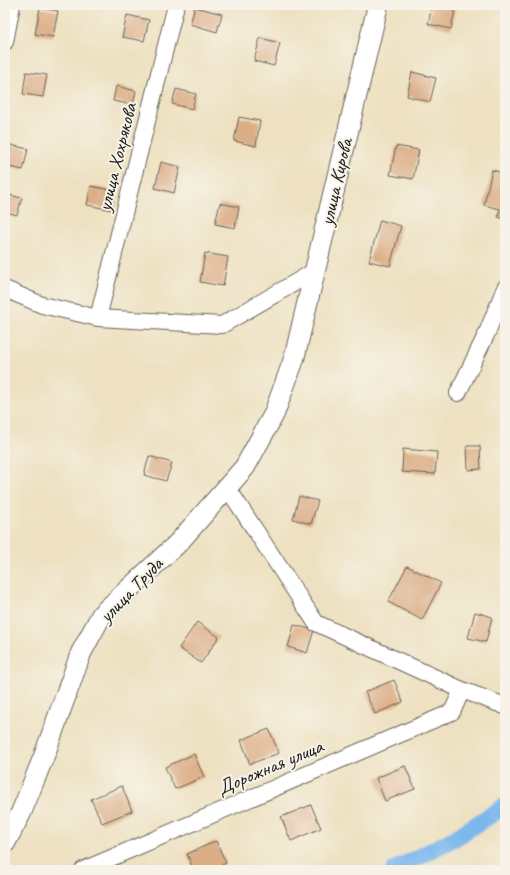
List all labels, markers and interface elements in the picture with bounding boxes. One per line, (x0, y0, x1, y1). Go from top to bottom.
street label: улица Хохрякова (91, 99, 143, 215)
street label: улица Кирова (314, 134, 359, 229)
street label: улица Труда (93, 551, 170, 629)
street label: Дорожная улица (213, 733, 328, 800)

